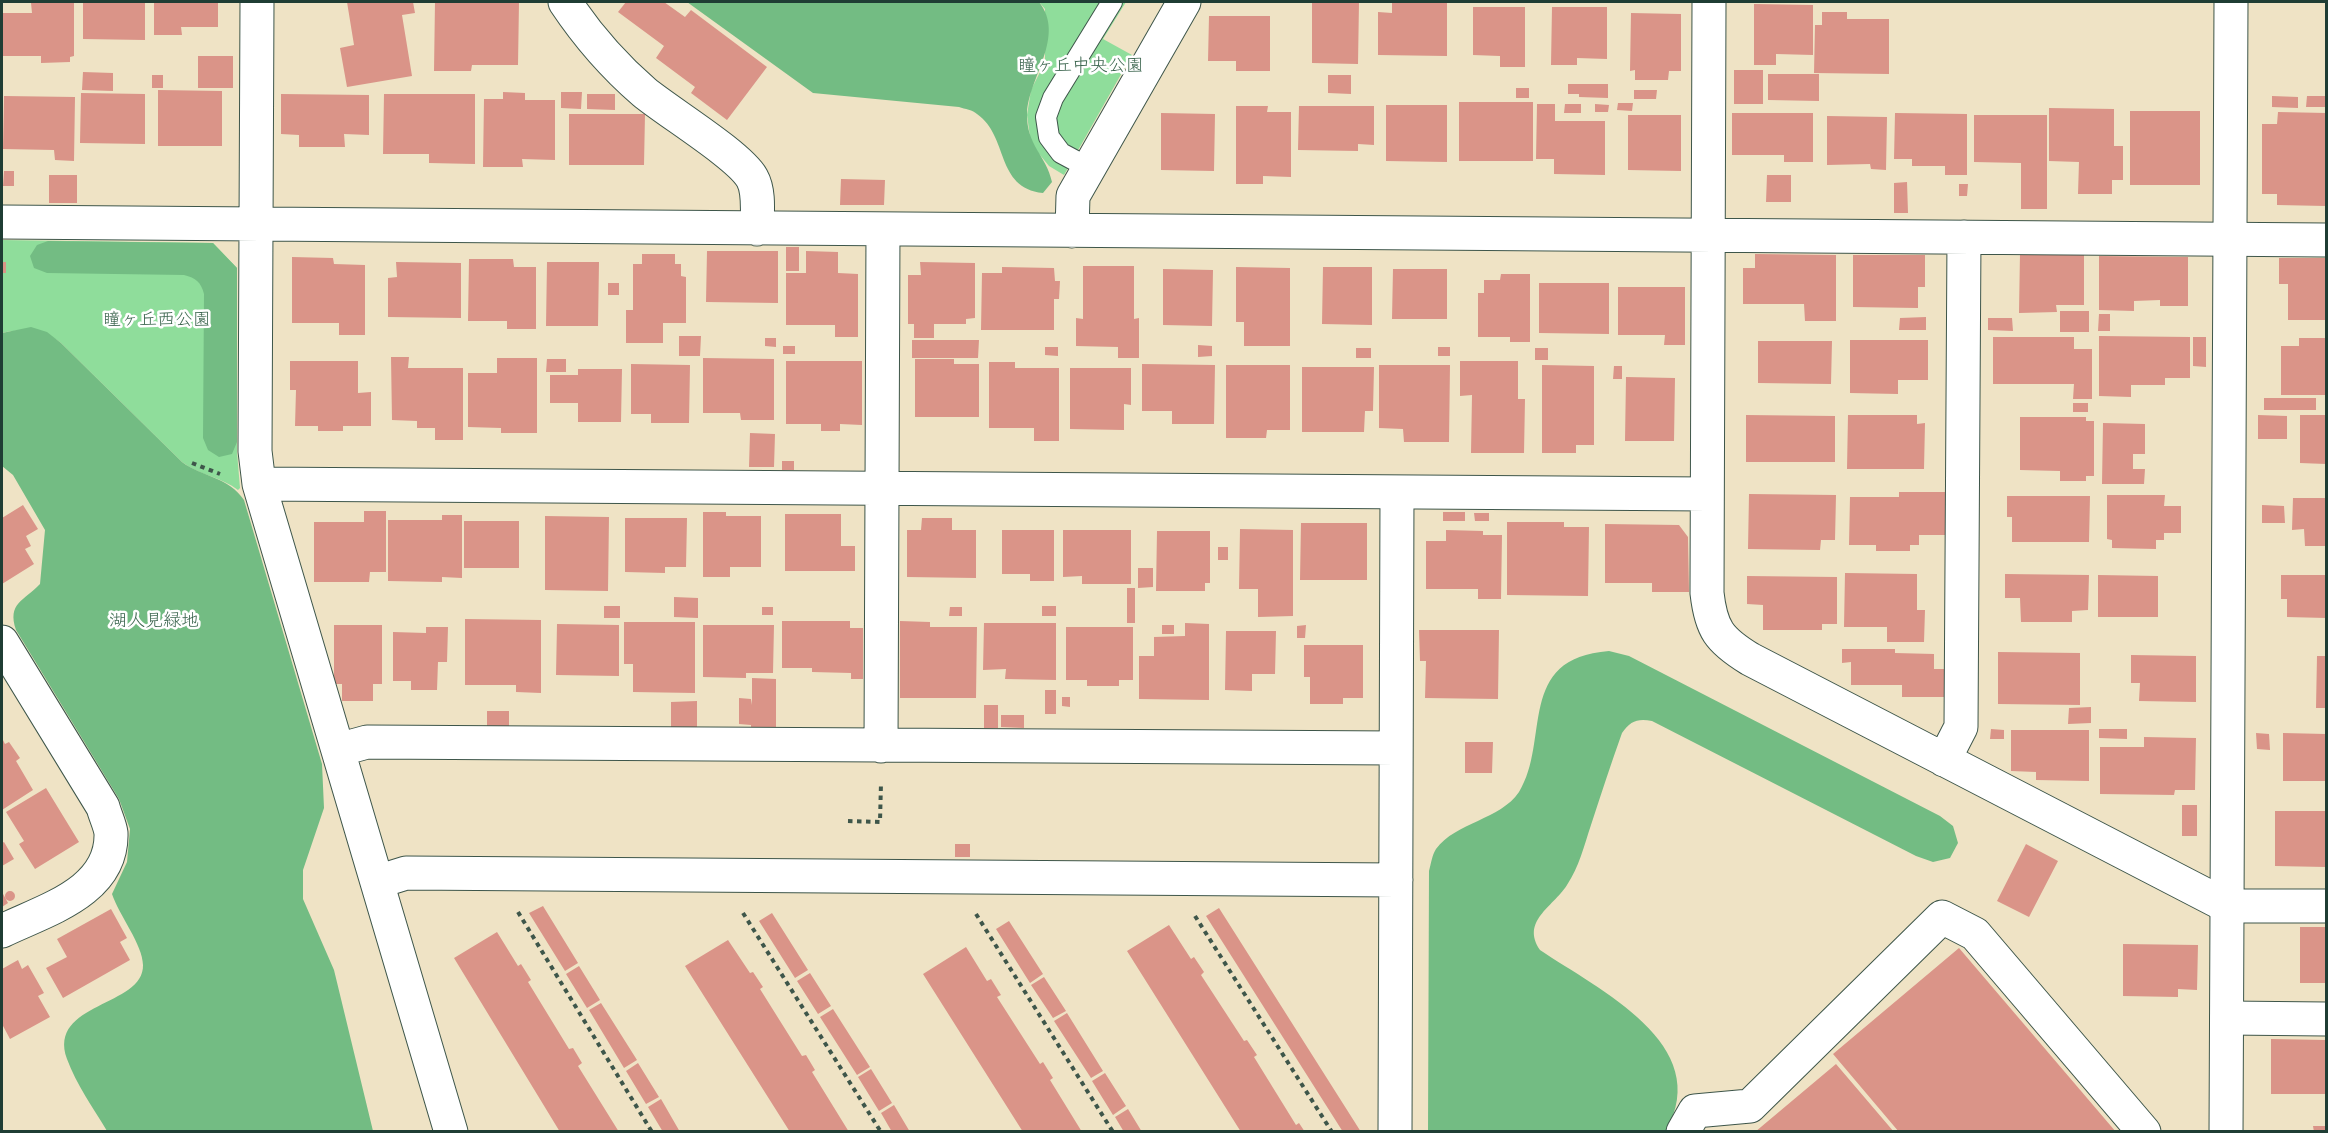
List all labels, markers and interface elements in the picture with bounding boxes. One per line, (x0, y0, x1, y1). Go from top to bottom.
park label: 瞳ヶ丘中央公園 (1018, 58, 1144, 80)
park label: 瞳ヶ丘西公園 (103, 312, 211, 334)
park label: 湖人見緑地 (109, 613, 199, 635)

